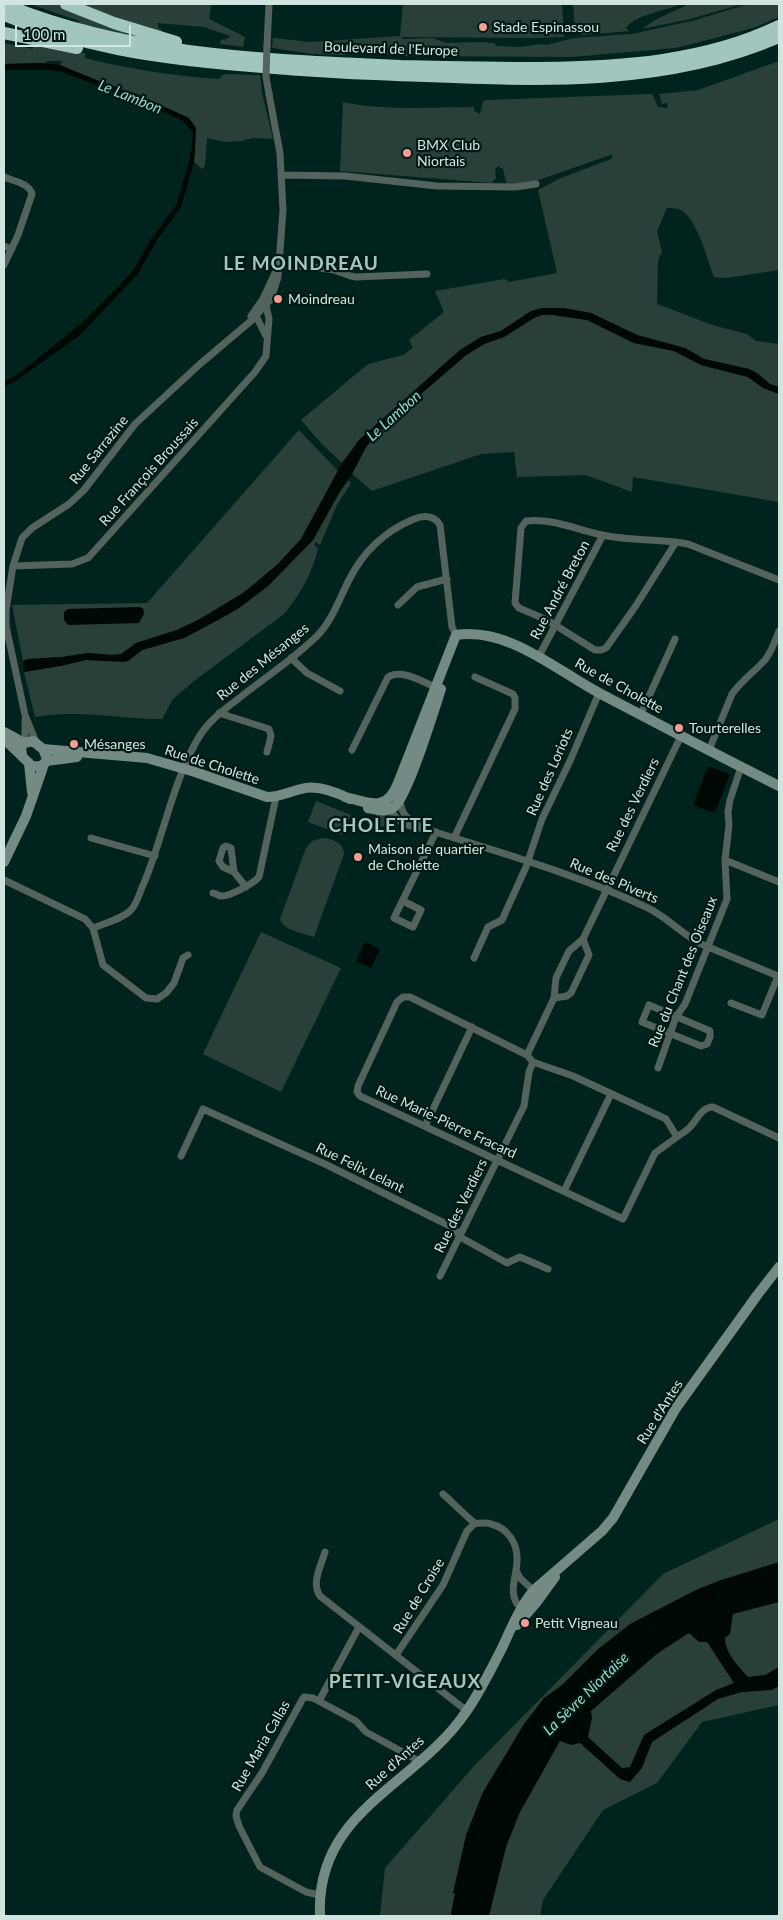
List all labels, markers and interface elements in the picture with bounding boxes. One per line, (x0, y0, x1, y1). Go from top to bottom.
scale bar (18, 15, 134, 47)
place label: Stade Espinassou (493, 19, 599, 35)
marker: Stade Espinassou (477, 21, 489, 33)
text: 100 m (23, 25, 65, 43)
street label: Boulevard de l'Europe (324, 38, 458, 60)
water label: Le Lambon (95, 76, 165, 118)
place label: BMX Club Niortais (417, 137, 480, 170)
marker: BMX Club Niortais (401, 147, 413, 159)
district label: LE MOINDREAU (222, 253, 380, 275)
place label: Moindreau (288, 291, 355, 307)
marker: Moindreau (272, 293, 284, 305)
water label: Le Lambon (363, 387, 425, 445)
street label: Rue Sarrazine (66, 412, 132, 488)
street label: Rue François Broussais (96, 414, 202, 530)
street label: Rue André Breton (527, 538, 593, 642)
street label: Rue des Mésanges (214, 620, 312, 704)
street label: Rue de Cholette (572, 655, 666, 717)
place label: Tourterelles (689, 720, 761, 736)
marker: Tourterelles (673, 722, 685, 734)
street label: Rue des Loriots (523, 726, 577, 818)
place label: Mésanges (84, 736, 146, 752)
marker: Mésanges (68, 738, 80, 750)
street label: Rue de Cholette (162, 742, 262, 788)
street label: Rue des Verdiers (603, 755, 663, 855)
district label: CHOLETTE (327, 815, 435, 837)
place label: Maison de quartier de Cholette (368, 841, 484, 874)
marker: Maison de quartier de Cholette (352, 851, 364, 863)
street label: Rue des Piverts (567, 855, 661, 907)
street label: Rue du Chant des Oiseaux (645, 894, 721, 1050)
street label: Rue Marie-Pierre Fracard (373, 1082, 519, 1162)
street label: Rue Felix Lelant (313, 1139, 407, 1197)
street label: Rue des Verdiers (431, 1156, 491, 1256)
street label: Rue d'Antes (634, 1377, 686, 1447)
street label: Rue de Croise (390, 1555, 448, 1637)
place label: Petit Vigneau (535, 1615, 618, 1631)
marker: Petit Vigneau (519, 1617, 531, 1629)
water label: La Sèvre Niortaise (540, 1649, 632, 1739)
district label: PETIT-VIGEAUX (327, 1671, 483, 1693)
street label: Rue Maria Callas (228, 1698, 294, 1794)
street label: Rue d'Antes (362, 1732, 428, 1794)

